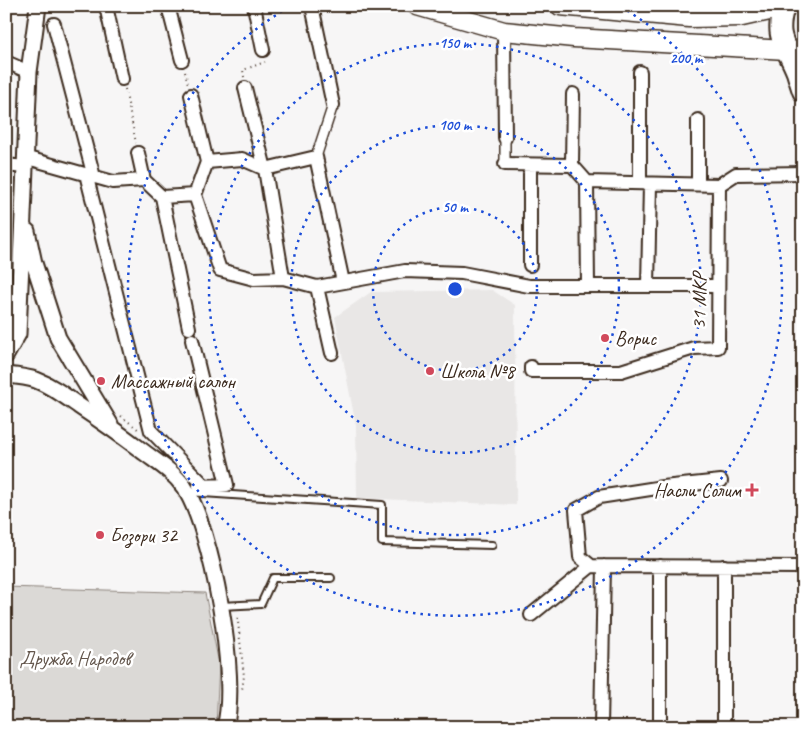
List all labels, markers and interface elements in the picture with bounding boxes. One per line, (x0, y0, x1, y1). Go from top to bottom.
text: 150 m (439, 34, 473, 53)
text: 200 m (670, 49, 704, 68)
text: 100 m (439, 116, 473, 135)
text: 50 m (442, 198, 469, 217)
street label: 31 МКР (686, 270, 712, 329)
centre of rings (446, 280, 464, 298)
place label: Ворис (615, 326, 657, 351)
marker: Ворис (599, 332, 611, 344)
place label: Школа №8 (440, 359, 516, 384)
marker: Школа №8 (424, 365, 436, 377)
place label: Массажный салон (111, 369, 237, 394)
marker: Массажный салон (95, 375, 107, 387)
place label: Насли Солим (654, 478, 743, 503)
marker: Насли Солим (745, 483, 759, 497)
place label: Бозори 32 (110, 523, 179, 549)
marker: Бозори 32 (94, 529, 106, 541)
park label: Дружба Народов (20, 646, 134, 671)

